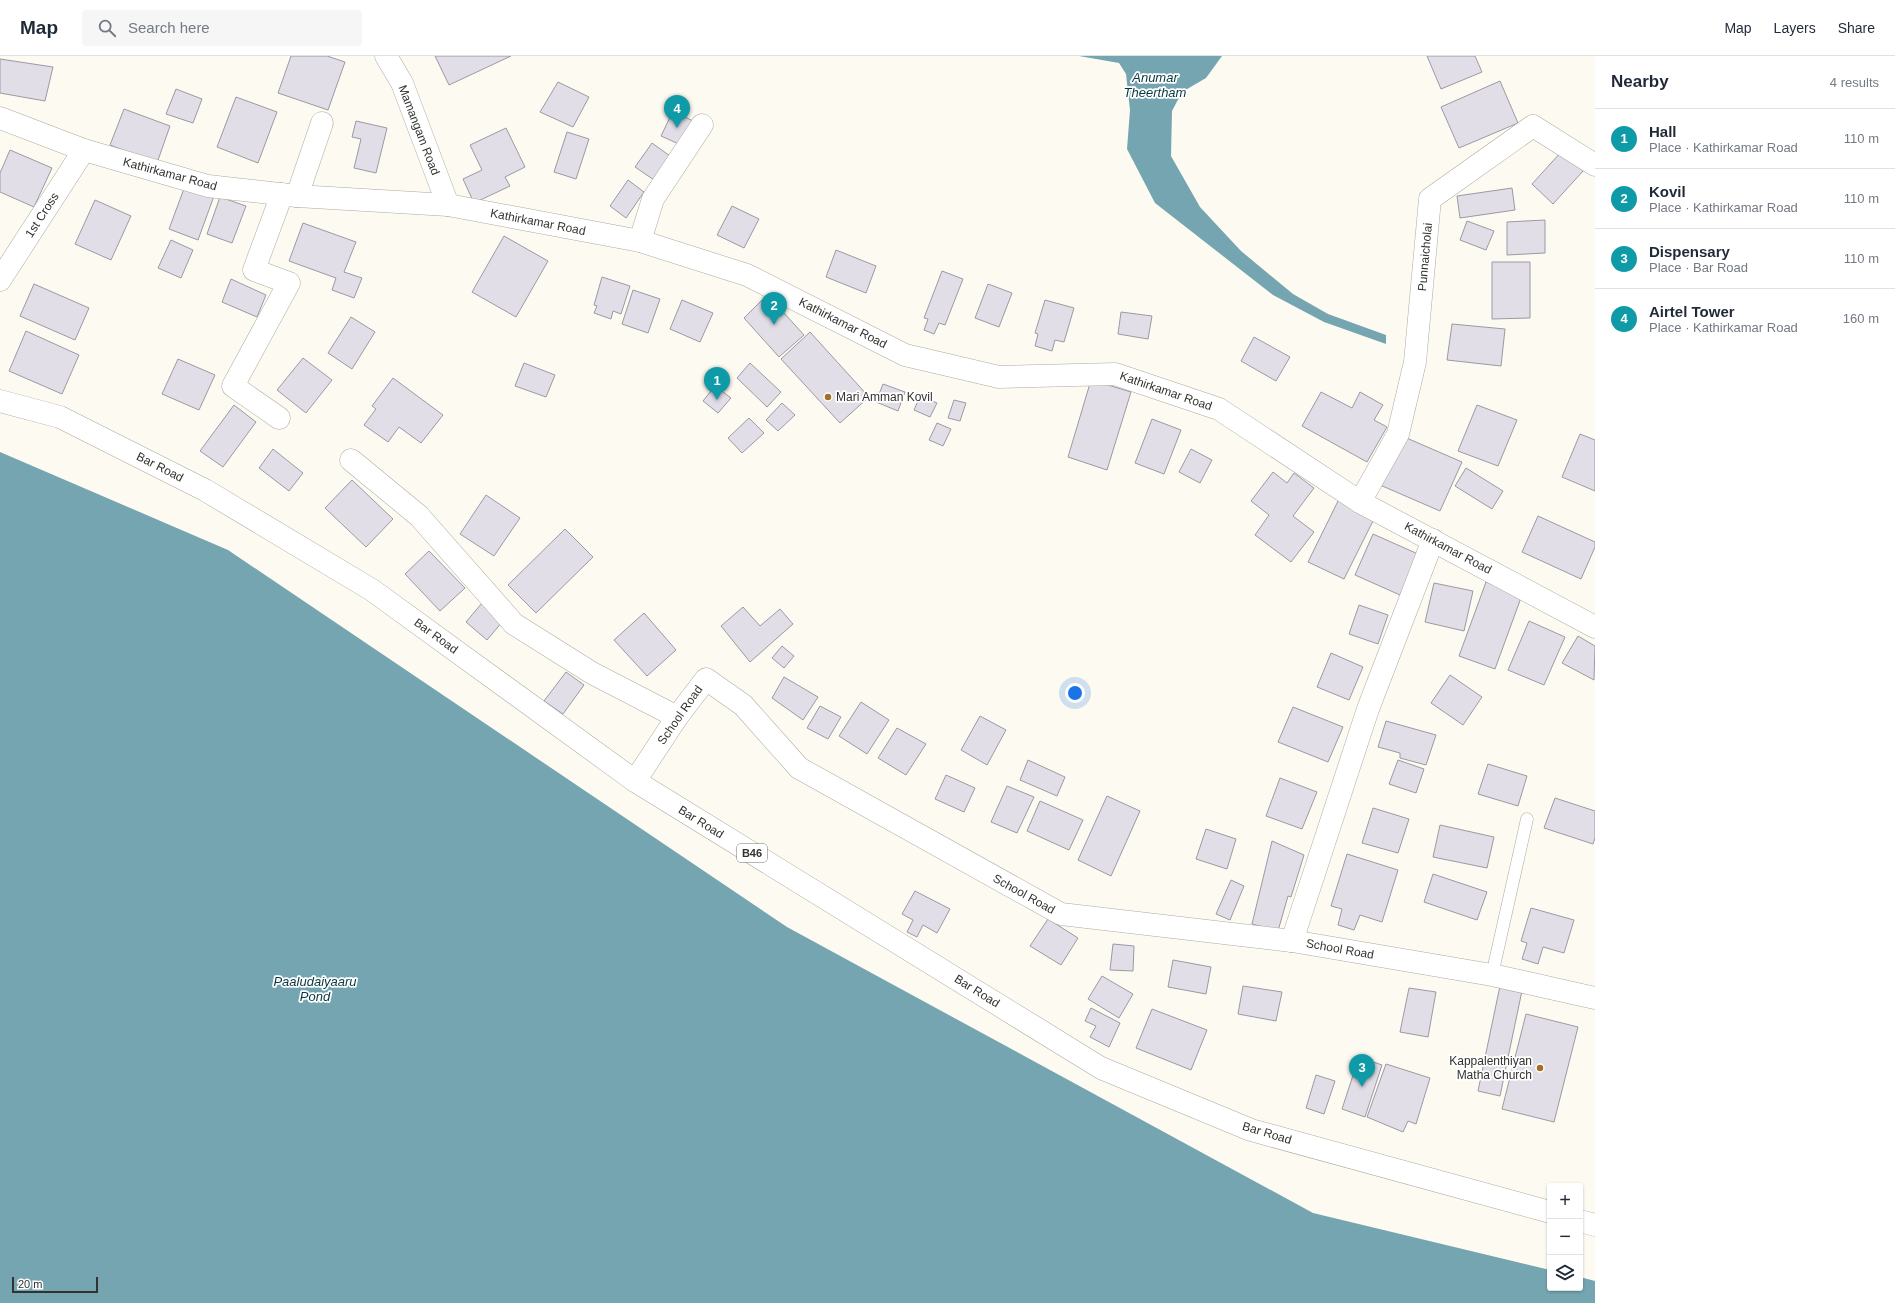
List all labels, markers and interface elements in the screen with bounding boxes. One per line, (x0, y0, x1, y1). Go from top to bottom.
search box (82, 10, 362, 46)
text: Map (20, 17, 58, 38)
icon: search (96, 17, 118, 39)
text: Search here (128, 19, 210, 36)
text: Map (1724, 20, 1752, 36)
text: Layers (1774, 20, 1816, 36)
text: Share (1838, 20, 1875, 36)
water label: Anumar Theertham (1124, 70, 1187, 100)
text: Nearby (1611, 72, 1669, 91)
text: 4 results (1830, 75, 1879, 90)
street label: Mamangam Road (395, 83, 443, 177)
pin: 4 (664, 95, 690, 128)
text: Hall (1649, 123, 1677, 140)
text: 1 (1620, 131, 1628, 146)
text: 110 m (1844, 131, 1879, 146)
text: Place · Kathirkamar Road (1649, 140, 1798, 155)
street label: Kathirkamar Road (121, 155, 219, 193)
text: Kovil (1649, 183, 1686, 200)
street label: 1st Cross (22, 190, 62, 240)
text: 2 (1620, 191, 1628, 206)
text: 110 m (1844, 191, 1879, 206)
text: Place · Kathirkamar Road (1649, 200, 1798, 215)
street label: Kathirkamar Road (489, 206, 587, 238)
street label: Punnaicholai (1415, 222, 1435, 292)
text: Dispensary (1649, 243, 1730, 260)
text: 3 (1620, 251, 1628, 266)
text: 110 m (1844, 251, 1879, 266)
text: Place · Bar Road (1649, 260, 1748, 275)
pin: 2 (761, 292, 787, 325)
street label: Kathirkamar Road (797, 295, 889, 351)
text: Airtel Tower (1649, 303, 1735, 320)
text: 4 (1620, 311, 1628, 326)
text: 160 m (1843, 311, 1879, 326)
text: Place · Kathirkamar Road (1649, 320, 1798, 335)
pin: 1 (704, 367, 730, 400)
street label: Kathirkamar Road (1118, 369, 1214, 413)
place label: Mari Amman Kovil (836, 390, 933, 404)
marker: Mari Amman Kovil (823, 392, 833, 402)
street label: Bar Road (134, 449, 186, 485)
street label: Kathirkamar Road (1402, 519, 1494, 577)
street label: Bar Road (411, 615, 461, 657)
street label: School Road (655, 683, 705, 747)
your location (1065, 683, 1085, 703)
street label: Bar Road (676, 803, 726, 841)
road number: B46 (737, 844, 767, 862)
street label: School Road (991, 871, 1057, 917)
street label: School Road (1305, 936, 1375, 962)
street label: Bar Road (952, 972, 1002, 1010)
water label: Paaludaiyaaru Pond (273, 974, 357, 1004)
pin: 3 (1349, 1054, 1375, 1087)
place label: Kappalenthiyan Matha Church (1449, 1054, 1532, 1082)
marker: Kappalenthiyan Matha Church (1535, 1063, 1545, 1073)
street label: Bar Road (1241, 1119, 1293, 1147)
map controls (1547, 1183, 1583, 1291)
button: + (1547, 1183, 1583, 1219)
button: − (1547, 1219, 1583, 1255)
button: layers (1547, 1255, 1583, 1291)
scale bar (12, 1275, 98, 1294)
text: 20 m (18, 1278, 42, 1290)

